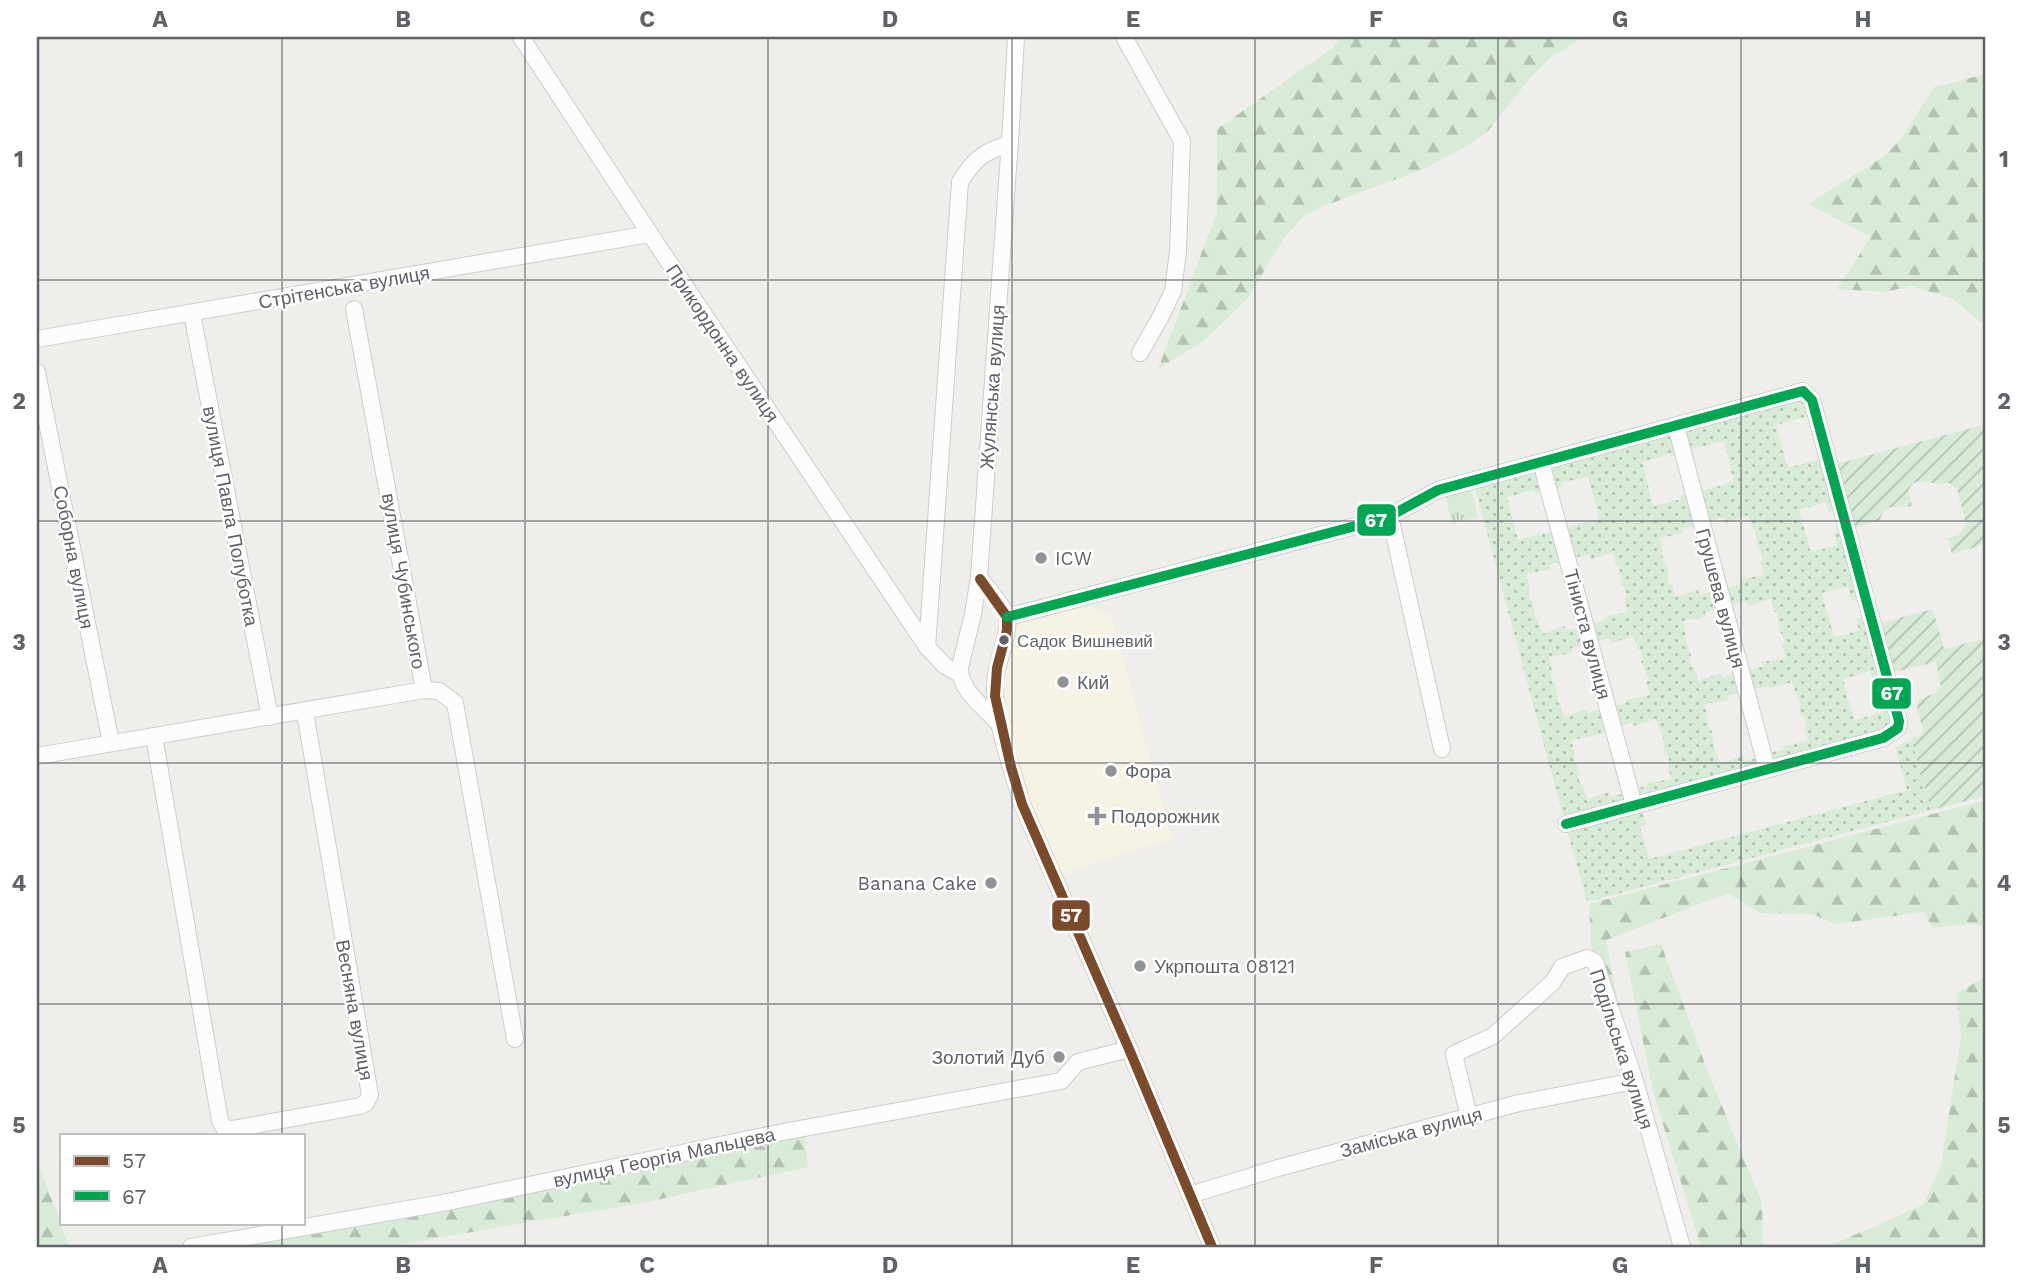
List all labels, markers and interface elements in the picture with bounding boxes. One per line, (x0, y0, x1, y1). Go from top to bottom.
text: A (152, 6, 168, 33)
text: B (395, 6, 411, 33)
text: C (639, 6, 655, 33)
text: D (882, 6, 898, 33)
text: E (1126, 6, 1140, 33)
text: F (1369, 6, 1383, 33)
text: G (1612, 6, 1628, 33)
text: H (1854, 6, 1872, 33)
text: 1 (14, 146, 24, 173)
text: 1 (1999, 146, 2009, 173)
street label: Прикордонна вулиця (661, 260, 784, 427)
street label: Стрітенська вулиця (257, 261, 432, 314)
street label: Жулянська вулиця (975, 304, 1010, 470)
text: 2 (12, 388, 26, 415)
text: 2 (1997, 388, 2011, 415)
street label: вулиця Павла Полуботка (198, 404, 263, 629)
street label: Соборна вулиця (48, 483, 99, 631)
street label: вулиця Чубинського (377, 491, 430, 671)
line badge: 67 (1356, 503, 1397, 537)
text: 67 (1365, 509, 1387, 532)
street label: Грушева вулиця (1691, 526, 1750, 670)
place label: ICW (1055, 547, 1092, 570)
marker: ICW (1033, 550, 1049, 566)
street label: Тіниста вулиця (1559, 567, 1616, 702)
text: 3 (12, 629, 26, 656)
text: 3 (1997, 629, 2011, 656)
place label: Садок Вишневий (1017, 631, 1153, 651)
marker: Садок Вишневий (997, 633, 1011, 647)
place label: Кий (1077, 671, 1109, 694)
marker: Кий (1055, 674, 1071, 690)
line badge: 67 (1871, 677, 1912, 710)
text: 67 (1881, 682, 1903, 705)
place label: Фора (1125, 760, 1172, 783)
marker: Фора (1103, 763, 1119, 779)
place label: Подорожник (1111, 805, 1220, 828)
marker: Подорожник (1089, 808, 1105, 824)
text: 4 (12, 870, 27, 897)
text: 4 (1997, 870, 2012, 897)
place label: Banana Cake (858, 872, 977, 895)
marker: Banana Cake (983, 875, 999, 891)
line badge: 57 (1051, 899, 1091, 932)
text: 57 (1060, 904, 1082, 927)
street label: Весняна вулиця (331, 938, 378, 1082)
place label: Укрпошта 08121 (1154, 955, 1295, 978)
marker: Укрпошта 08121 (1132, 958, 1148, 974)
street label: Подільська вулиця (1585, 966, 1658, 1132)
place label: Золотий Дуб (932, 1046, 1045, 1069)
marker: Золотий Дуб (1051, 1049, 1067, 1065)
street label: Заміська вулиця (1338, 1102, 1485, 1163)
text: 5 (12, 1112, 26, 1139)
text: 5 (1997, 1112, 2011, 1139)
street label: вулиця Георгія Мальцева (551, 1123, 777, 1192)
legend (60, 1134, 304, 1224)
text: 57 (122, 1148, 146, 1173)
text: 67 (122, 1184, 147, 1209)
text: A (152, 1252, 168, 1279)
text: B (395, 1252, 411, 1279)
text: C (639, 1252, 655, 1279)
text: D (882, 1252, 898, 1279)
text: E (1126, 1252, 1140, 1279)
text: F (1369, 1252, 1383, 1279)
text: G (1612, 1252, 1628, 1279)
text: H (1854, 1252, 1872, 1279)

